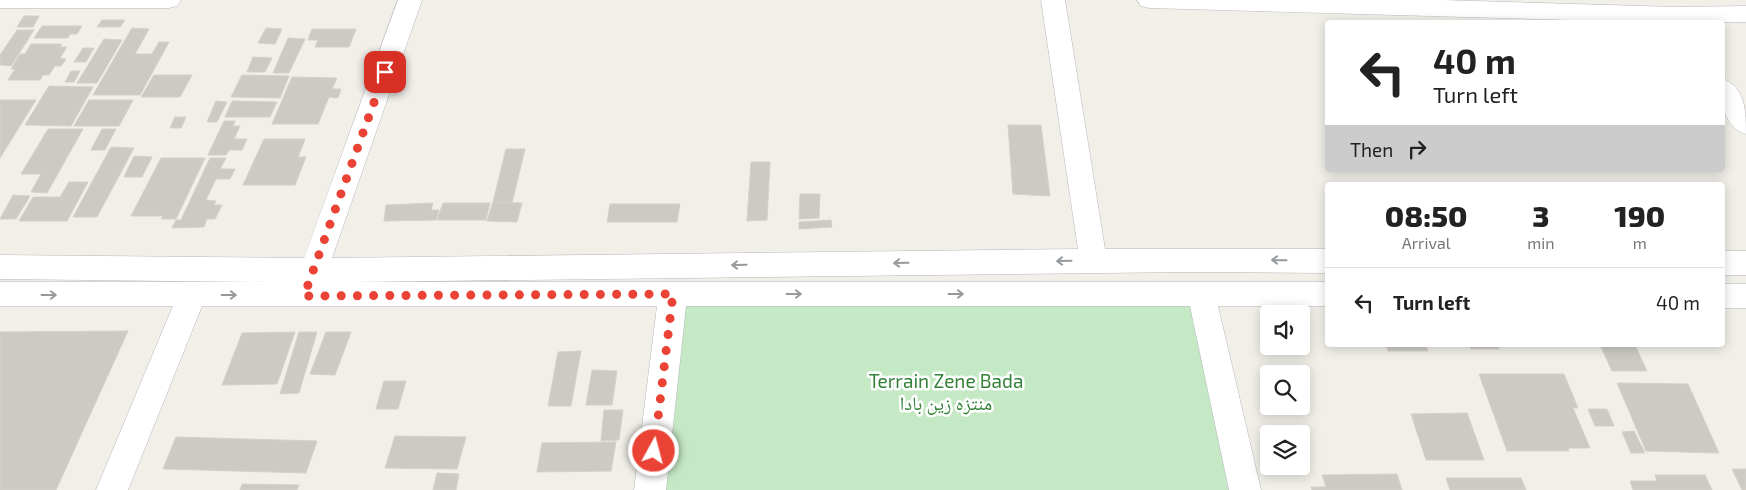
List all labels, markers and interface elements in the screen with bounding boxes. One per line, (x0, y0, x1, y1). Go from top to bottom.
text: 40 m (1433, 39, 1516, 81)
icon: left (1350, 40, 1415, 105)
pin (364, 51, 406, 93)
icon: arrive (371, 58, 399, 86)
text: Turn left (1433, 81, 1518, 107)
icon: right (1403, 135, 1431, 163)
text: Then (1350, 138, 1393, 161)
text: 08:50 (1385, 197, 1467, 233)
text: 3 (1532, 197, 1549, 233)
text: 190 (1614, 197, 1665, 233)
text: Arrival (1402, 233, 1450, 252)
text: min (1527, 233, 1554, 252)
text: m (1633, 233, 1647, 252)
one-way arrow (1056, 256, 1072, 266)
one-way arrow (1271, 256, 1287, 265)
one-way arrow (894, 258, 910, 268)
one-way arrow (731, 260, 748, 270)
one-way arrow (785, 289, 801, 299)
one-way arrow (948, 289, 964, 299)
icon: left (1350, 289, 1378, 317)
one-way arrow (40, 290, 56, 300)
one-way arrow (220, 290, 236, 300)
text: Turn left (1393, 291, 1470, 314)
text: 40 m (1656, 291, 1700, 314)
map controls (1260, 305, 1310, 475)
button: sound (1260, 305, 1310, 355)
button: search (1260, 365, 1310, 415)
park label: Terrain Zene Bada منتزه زين بادا (869, 369, 1023, 415)
position arrow (627, 424, 679, 476)
button: layers (1260, 425, 1310, 475)

